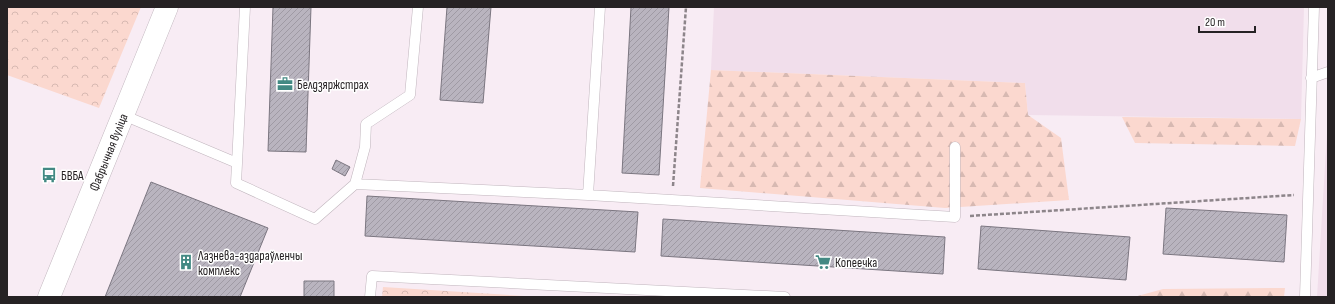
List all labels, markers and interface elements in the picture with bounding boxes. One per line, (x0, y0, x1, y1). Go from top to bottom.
scale bar (1199, 8, 1255, 34)
text: 20 m (1205, 15, 1225, 30)
office icon: Белдзяржстрах (276, 75, 294, 93)
place label: Белдзяржстрах (297, 77, 369, 93)
street label: Фабрычная вуліца (86, 111, 132, 193)
bus stop icon: БВБА (40, 166, 58, 184)
place label: БВБА (61, 168, 84, 184)
place label: Лазнева-аздараўленчы комплекс (197, 248, 302, 279)
building icon: Лазнева-аздараўленчы комплекс (177, 253, 195, 271)
supermarket icon: Копеечка (814, 253, 832, 271)
place label: Копеечка (835, 255, 877, 271)

